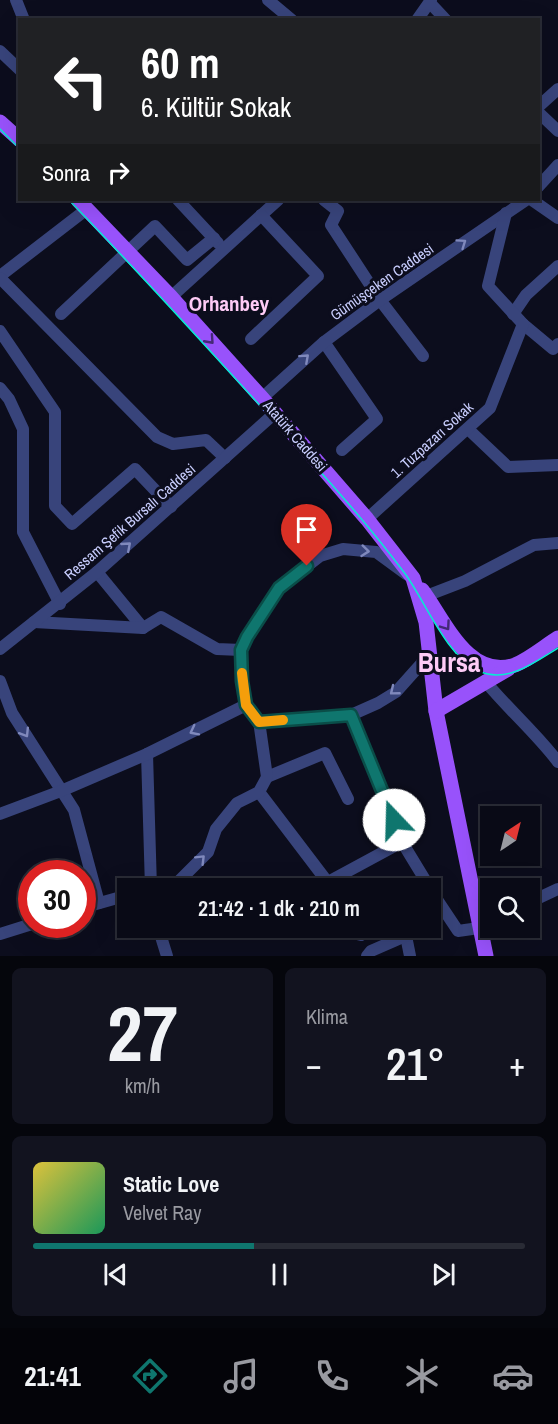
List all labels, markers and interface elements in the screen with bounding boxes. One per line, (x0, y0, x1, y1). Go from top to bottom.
text: 60 m (141, 35, 220, 91)
icon: left (42, 42, 120, 120)
text: 6. Kültür Sokak (141, 89, 291, 125)
icon: right (102, 156, 135, 189)
text: Sonra (42, 158, 90, 188)
street label: Gümüşçeken Caddesi (326, 238, 438, 325)
one-way arrow (456, 239, 467, 250)
district label: Orhanbey (189, 289, 270, 318)
one-way arrow (203, 333, 214, 344)
one-way arrow (298, 354, 309, 365)
street label: Atatürk Caddesi (258, 395, 332, 476)
street label: 1. Tuzpazarı Sokak (386, 396, 478, 482)
street label: Ressam Şefik Bursalı Caddesi (60, 459, 200, 584)
pin (281, 504, 332, 566)
icon: arrive (290, 513, 323, 546)
one-way arrow (120, 542, 131, 553)
one-way arrow (361, 544, 370, 557)
one-way arrow (439, 620, 450, 631)
district label: Bursa (418, 644, 481, 680)
one-way arrow (390, 684, 401, 695)
one-way arrow (189, 724, 200, 735)
one-way arrow (17, 727, 28, 738)
position arrow (362, 788, 426, 852)
north arrow (480, 806, 540, 866)
map controls (480, 806, 540, 938)
one-way arrow (194, 855, 204, 866)
speed limit sign: 30 (18, 860, 96, 938)
button: search (480, 878, 540, 938)
text: 21:42 · 1 dk · 210 m (198, 893, 360, 923)
text: 27 (107, 980, 178, 1085)
text: Klima (306, 1003, 348, 1030)
text: 21° (386, 1033, 445, 1094)
text: − (306, 1042, 322, 1086)
text: + (509, 1042, 525, 1086)
text: km/h (125, 1072, 160, 1099)
text: Static Love (123, 1169, 219, 1199)
text: Velvet Ray (123, 1199, 201, 1226)
icon: previous (99, 1258, 132, 1291)
icon: pause (263, 1258, 296, 1291)
icon: next (427, 1258, 460, 1291)
icon: directions (129, 1355, 171, 1397)
icon: music (220, 1355, 262, 1397)
icon: phone (311, 1355, 353, 1397)
icon: climate (401, 1355, 443, 1397)
icon: car (492, 1355, 534, 1397)
text: 21:41 (24, 1358, 81, 1394)

